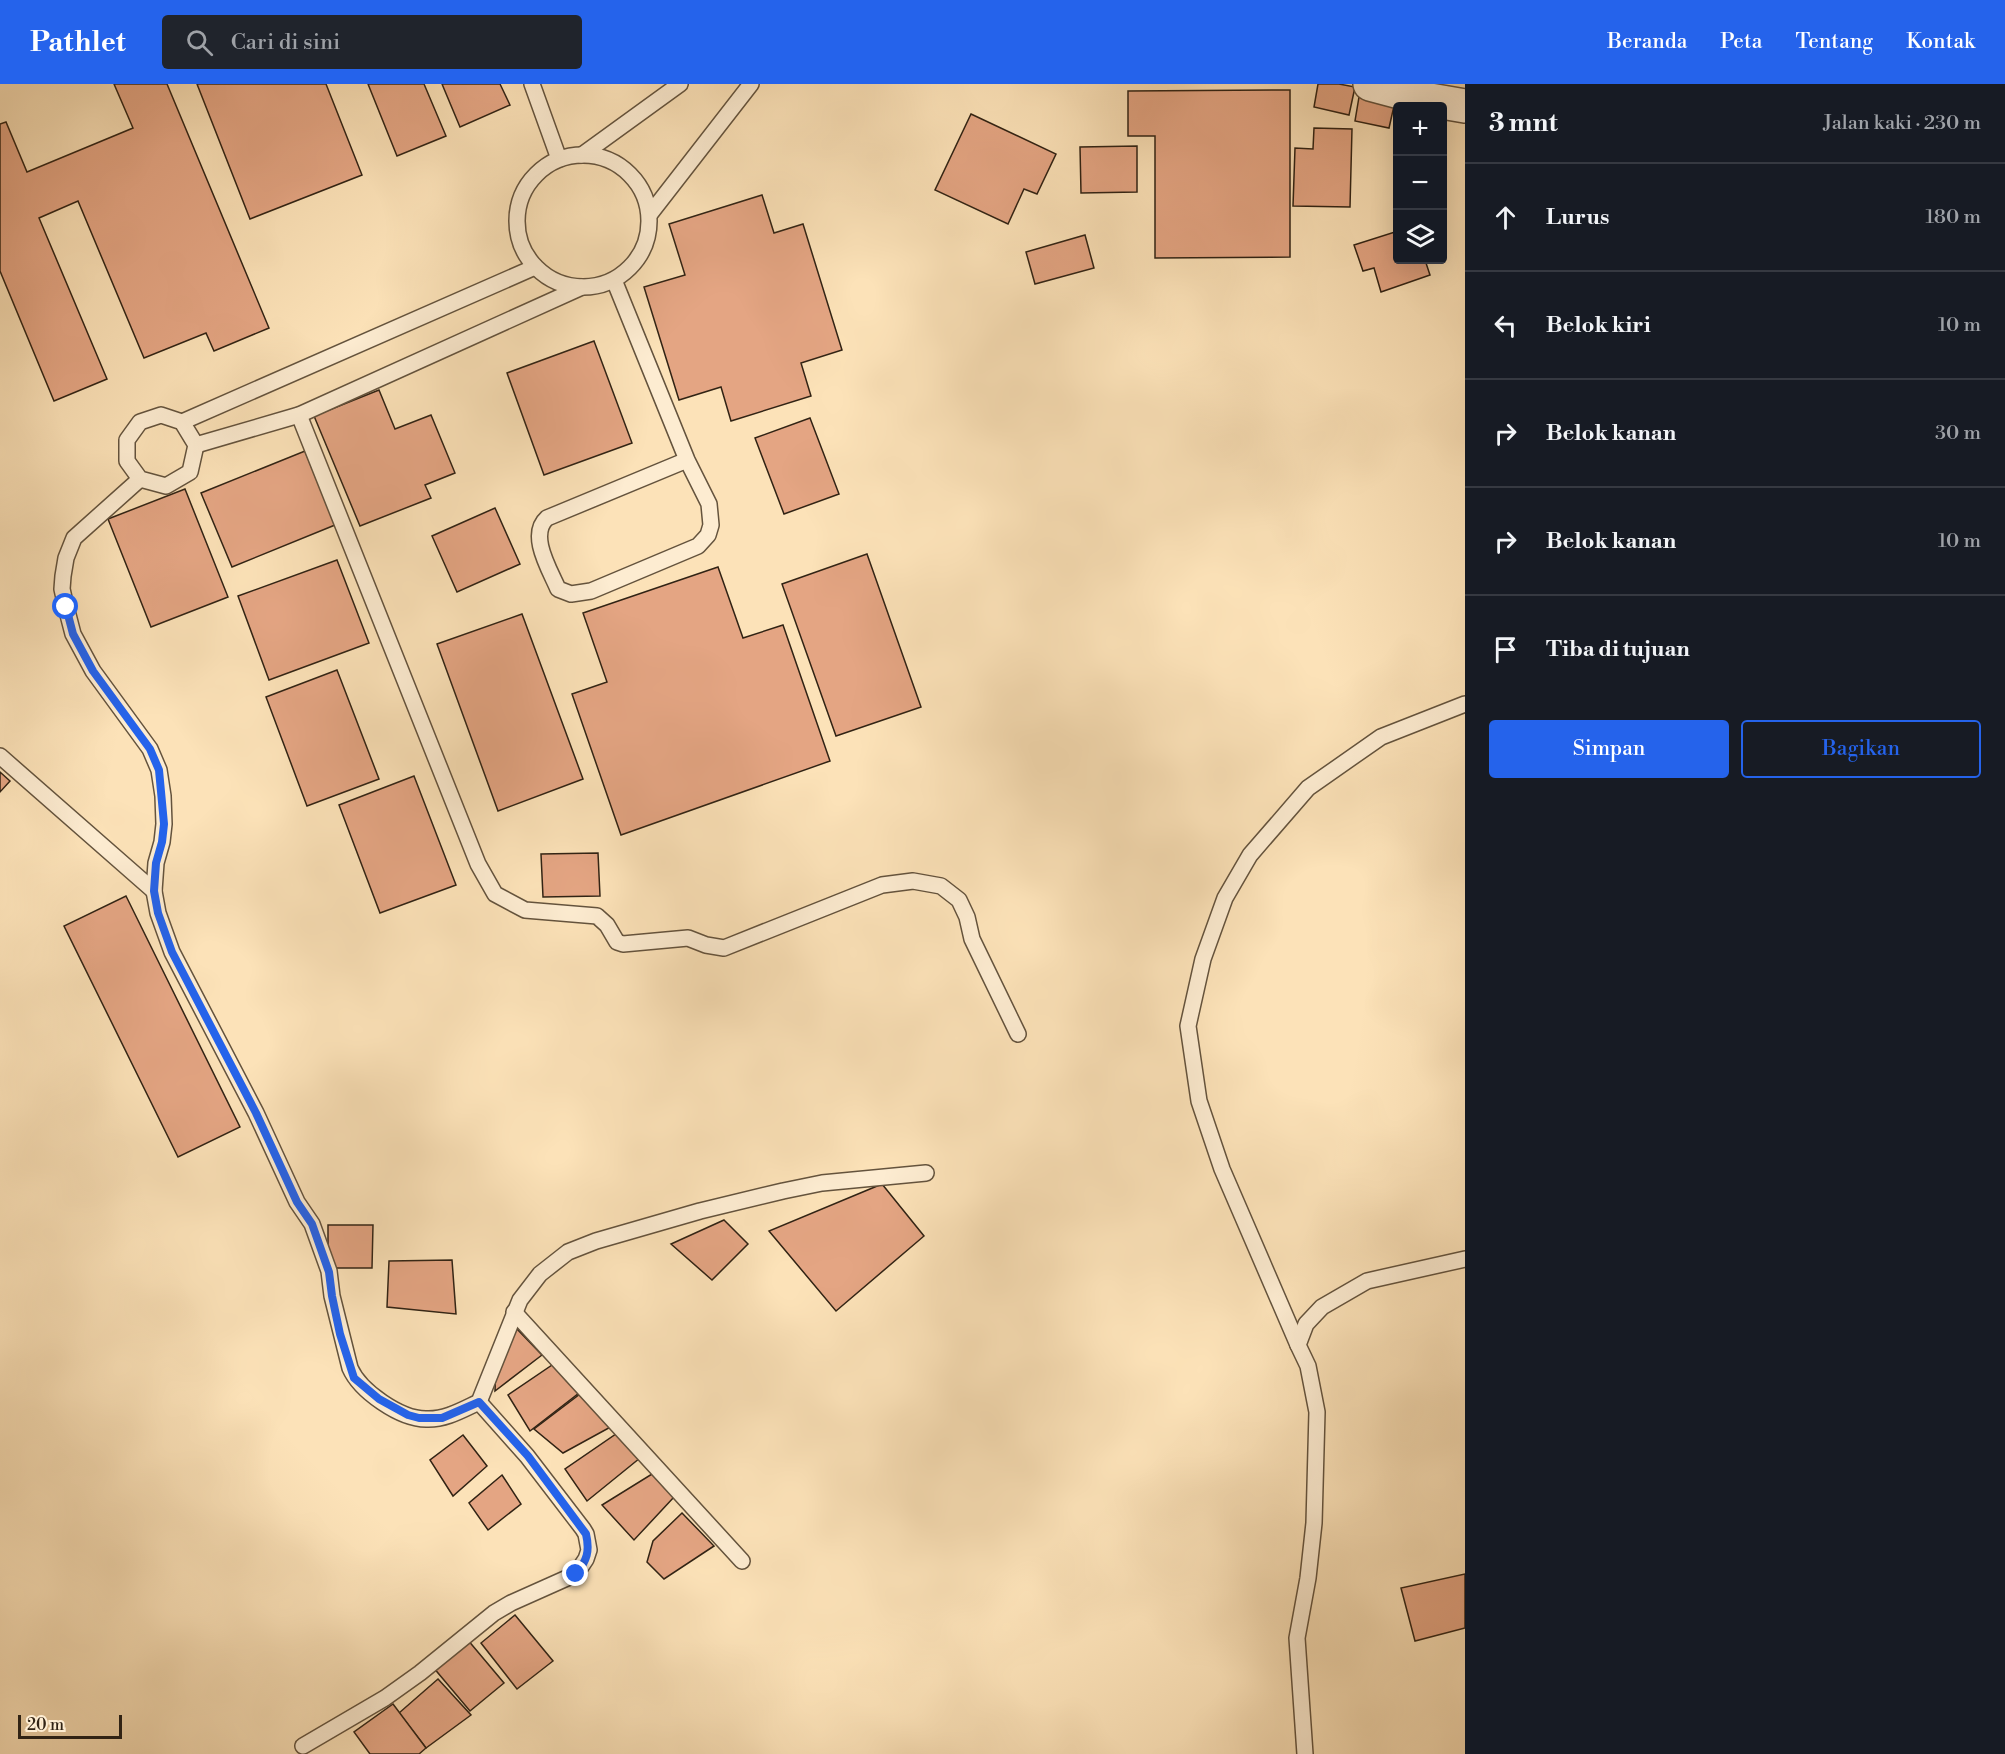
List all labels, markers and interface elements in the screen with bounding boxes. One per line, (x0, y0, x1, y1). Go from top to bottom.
search box (162, 15, 582, 69)
text: Pathlet (30, 25, 126, 60)
icon: search (183, 26, 216, 59)
text: Cari di sini (231, 29, 340, 56)
text: Beranda (1607, 29, 1687, 55)
text: Peta (1720, 29, 1762, 55)
text: Tentang (1795, 29, 1873, 55)
text: Kontak (1906, 29, 1975, 55)
map controls (1393, 102, 1447, 264)
button: + (1393, 102, 1447, 156)
text: 3 mnt (1489, 107, 1558, 139)
text: Jalan kaki · 230 m (1823, 111, 1981, 136)
button: − (1393, 156, 1447, 210)
icon: ahead (1489, 201, 1522, 234)
text: Lurus (1546, 204, 1609, 231)
text: 180 m (1926, 205, 1981, 230)
button: layers (1393, 210, 1447, 264)
icon: left (1489, 309, 1522, 342)
text: Belok kiri (1546, 312, 1651, 339)
text: 10 m (1938, 313, 1981, 338)
icon: right (1489, 417, 1522, 450)
text: Belok kanan (1546, 420, 1676, 447)
text: 30 m (1935, 421, 1981, 446)
icon: right (1489, 525, 1522, 558)
text: Belok kanan (1546, 528, 1676, 555)
text: 10 m (1938, 529, 1981, 554)
route start (52, 593, 78, 619)
icon: arrive (1489, 633, 1522, 666)
text: Tiba di tujuan (1546, 636, 1690, 663)
button: Simpan (1489, 720, 1729, 778)
button: Bagikan (1741, 720, 1981, 778)
route end (562, 1560, 588, 1586)
scale bar (18, 1712, 122, 1740)
text: 20 m (27, 1715, 64, 1735)

